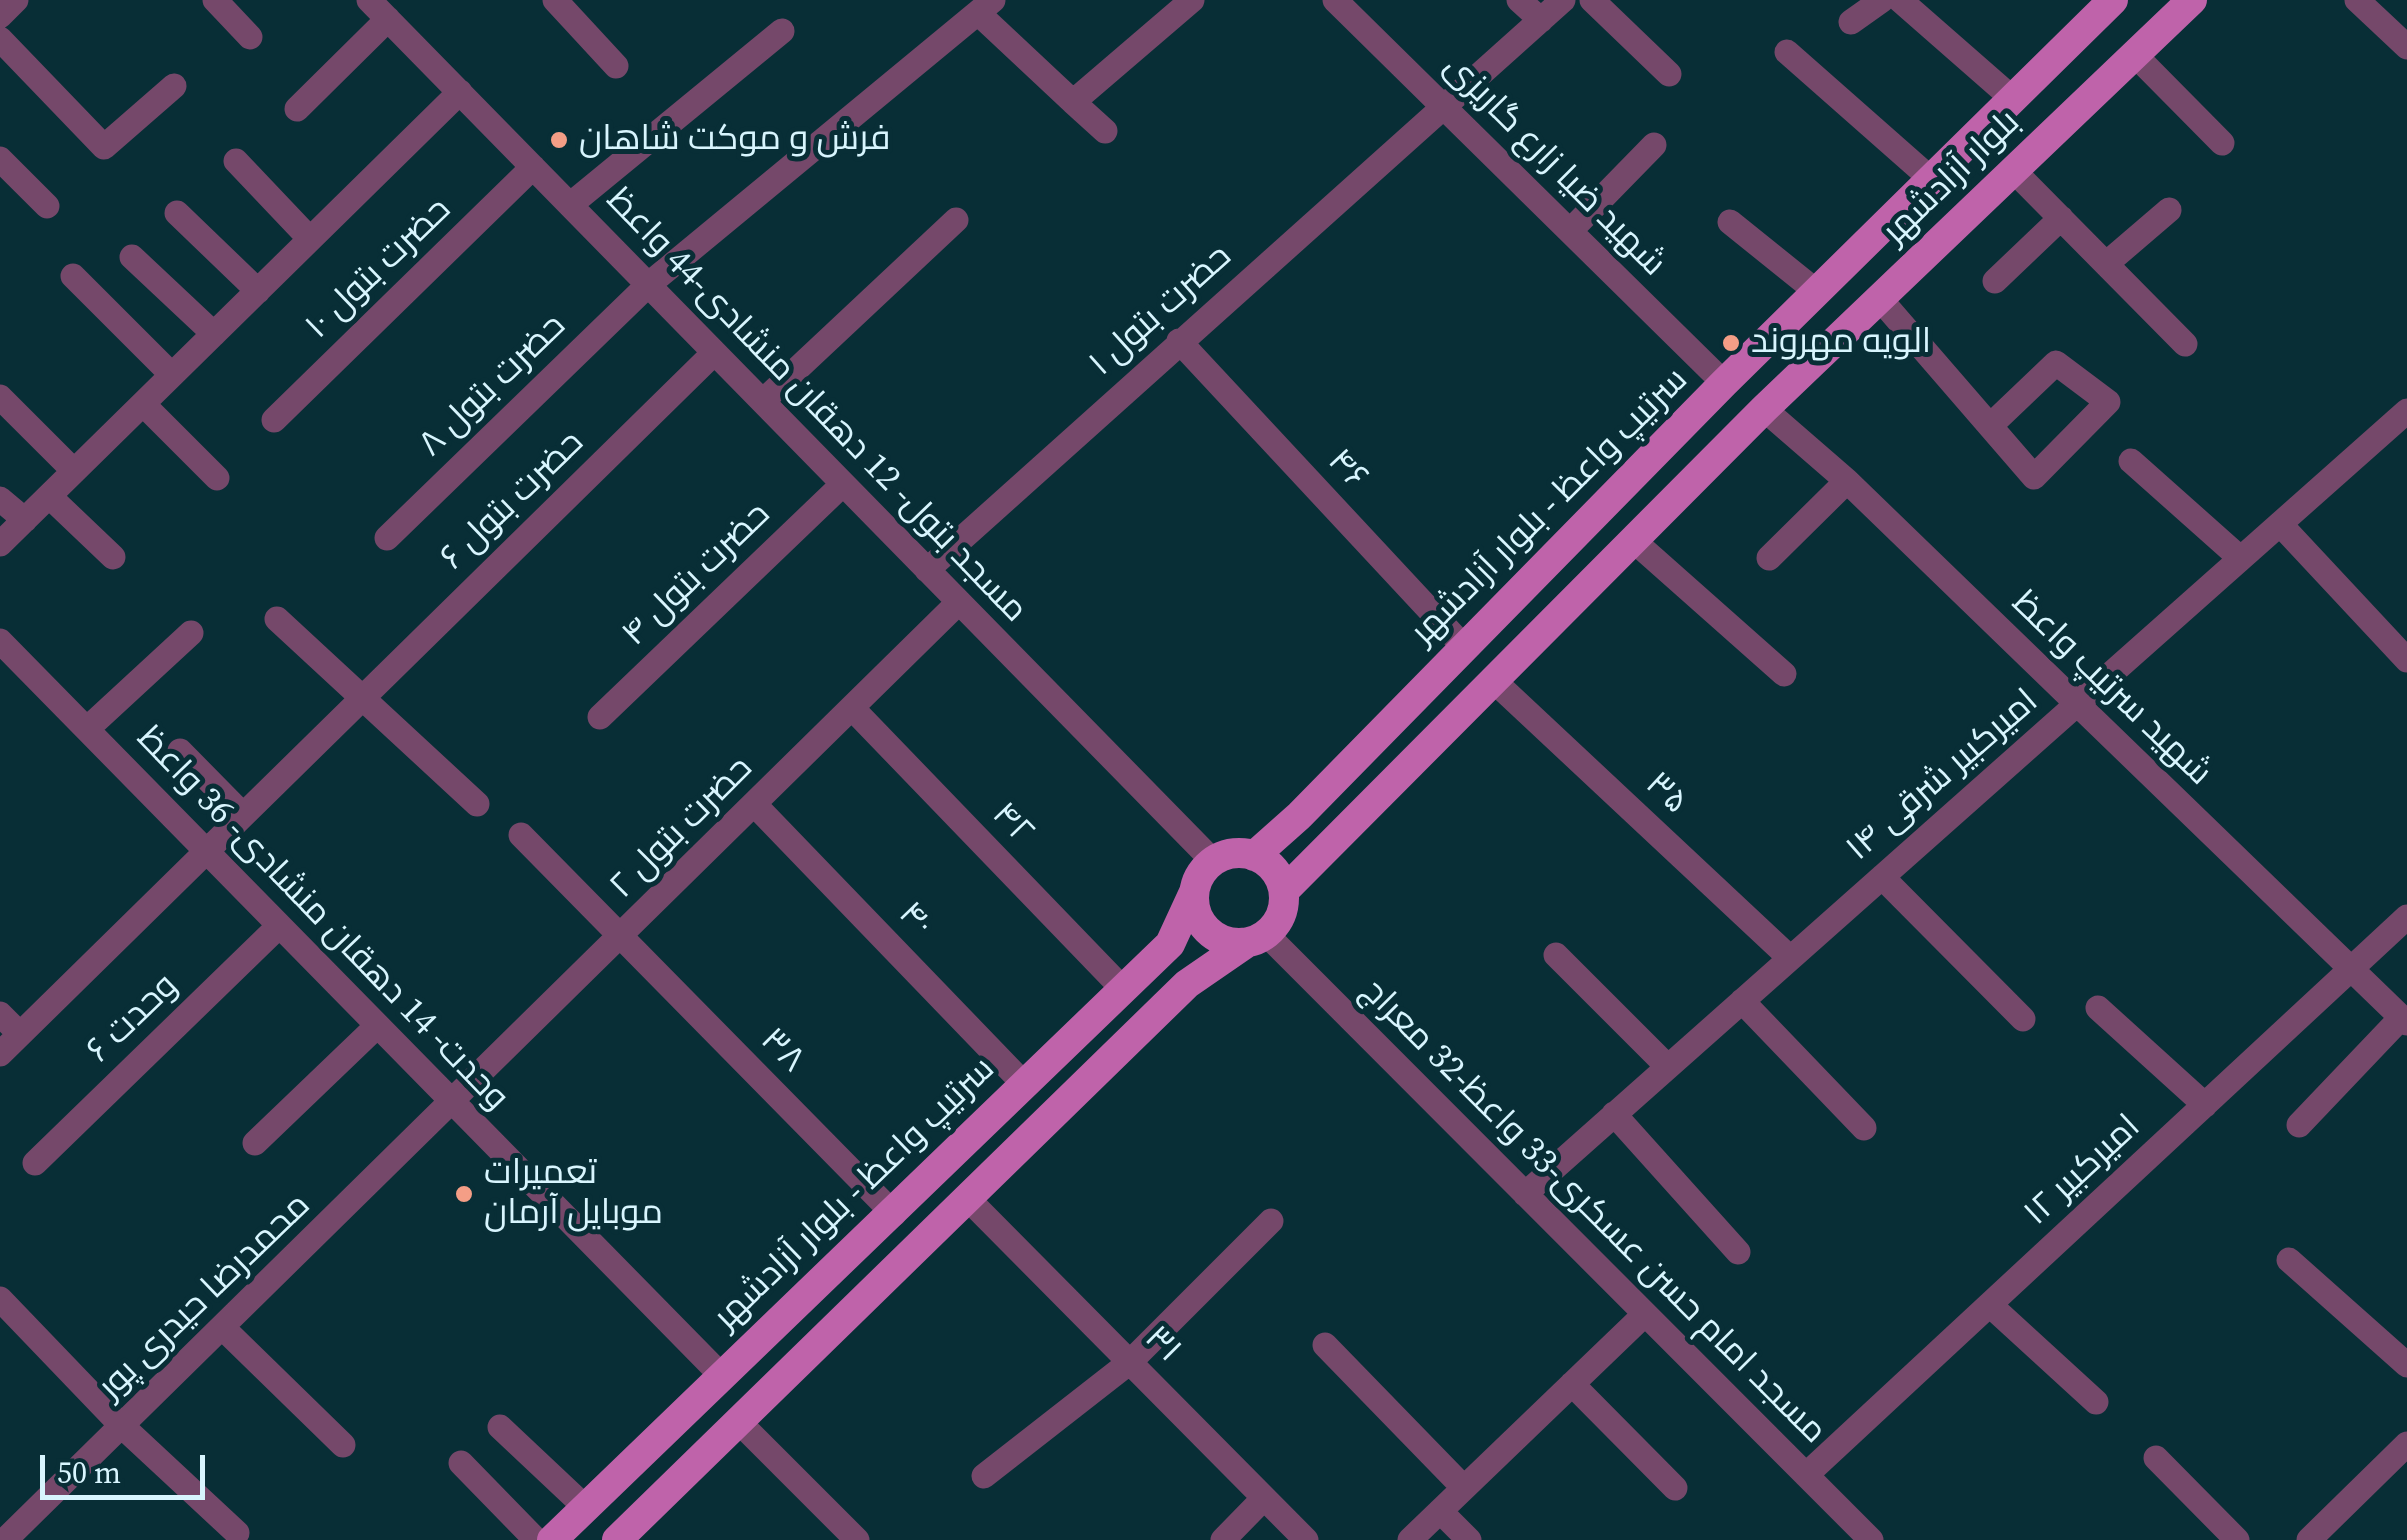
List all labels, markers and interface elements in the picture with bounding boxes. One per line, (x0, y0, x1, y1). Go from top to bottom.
street label: شهید ضیا زارع گاریزی (1434, 46, 1674, 286)
street label: بلوار آزادشهر (1875, 102, 2029, 254)
place label: فرش و موکت شاهان (579, 119, 891, 161)
marker: فرش و موکت شاهان (548, 129, 570, 151)
street label: مسجد بتول- 12 دهقان منشادی-44 واعظ (597, 180, 1035, 632)
street label: حضرت بتول ۱۰ (298, 190, 460, 348)
street label: حضرت بتول ۱ (1081, 236, 1241, 386)
street label: حضرت بتول ۸ (411, 306, 575, 466)
place label: الویه مهروند (1751, 322, 1931, 364)
marker: الویه مهروند (1720, 332, 1742, 354)
street label: سرتیپ واعظ - بلوار آزادشهر (1403, 360, 1697, 654)
street label: حضرت بتول ۶ (433, 423, 593, 579)
street label: ۴۶ (1318, 441, 1376, 499)
street label: حضرت بتول ۴ (614, 494, 780, 656)
street label: شهید سرتیپ واعظ (2002, 583, 2220, 795)
street label: ۱۴ امیرکبیر شرقی (1839, 681, 2047, 871)
street label: وحدت- 14 دهقان منشادی- 36 واعظ (127, 719, 517, 1119)
street label: حضرت بتول ۲ (602, 748, 762, 908)
street label: ۳۵ (1636, 764, 1696, 824)
street label: ۴۲ (982, 794, 1042, 854)
street label: ۴۰ (889, 894, 941, 946)
street label: وحدت ۶ (79, 966, 187, 1072)
street label: مسجد امام حسن عسکری-33 واعظ-32 معراج (1352, 971, 1834, 1453)
street label: ۳۸ (751, 1020, 813, 1082)
street label: سرتیپ واعظ - بلوار آزادشهر (706, 1049, 1004, 1339)
street label: امیرکبیر ۱۲ (2016, 1107, 2150, 1235)
place label: تعمیرات موبایل آرمان (484, 1153, 663, 1235)
marker: تعمیرات موبایل آرمان (453, 1183, 475, 1205)
street label: محمدرضا حیدری پور (90, 1185, 320, 1409)
street label: ۳۱ (1135, 1318, 1189, 1372)
scale bar (45, 1435, 210, 1497)
text: 50 m (57, 1452, 121, 1493)

